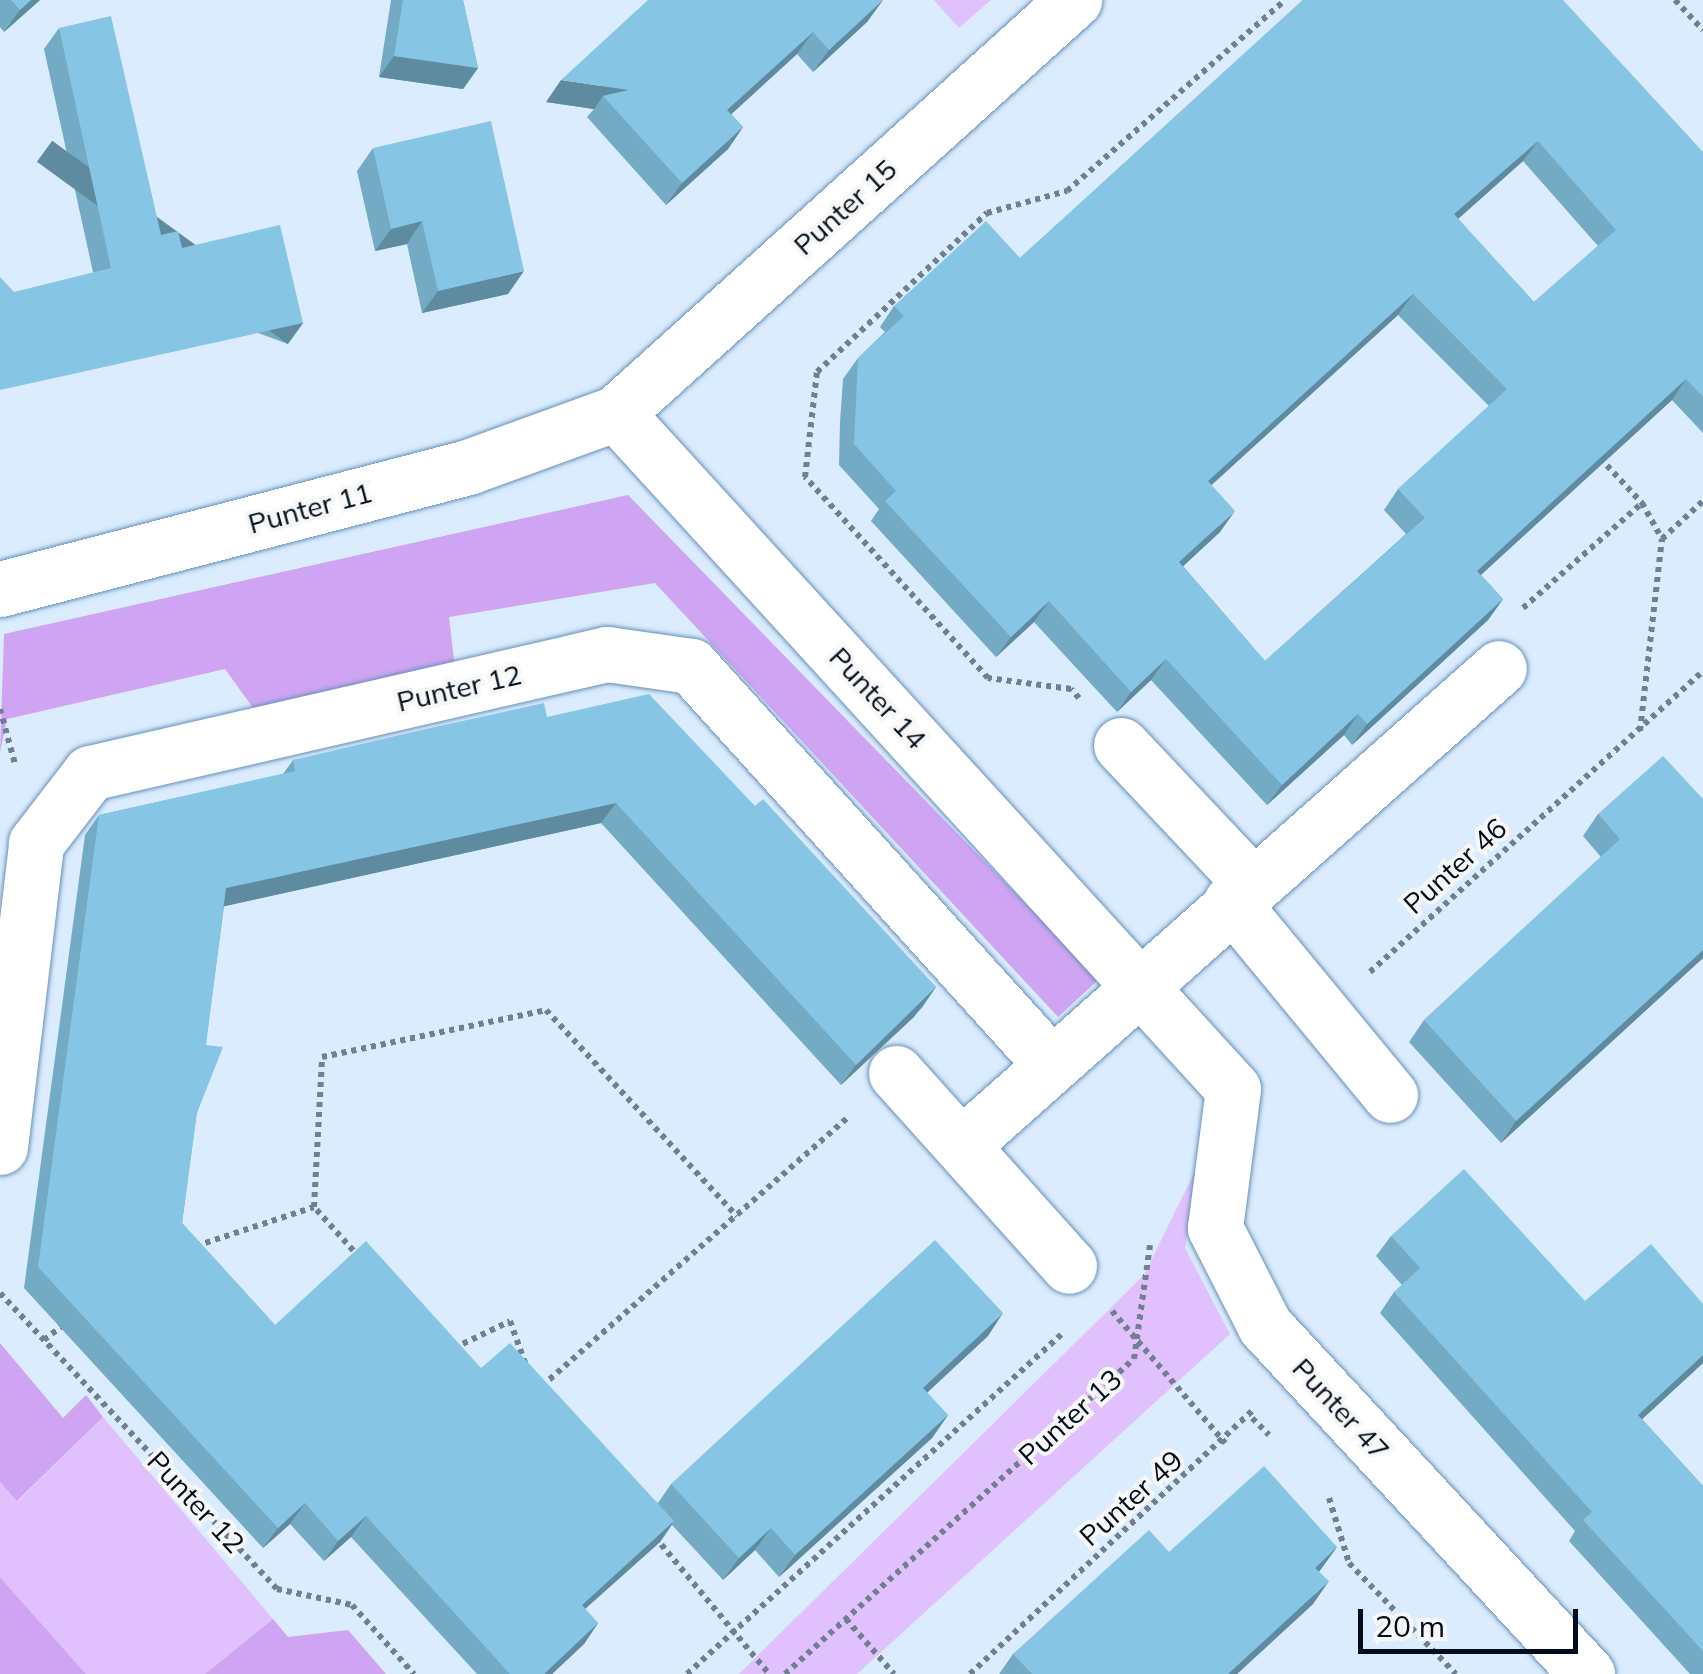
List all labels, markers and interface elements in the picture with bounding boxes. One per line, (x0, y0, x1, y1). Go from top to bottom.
street label: Punter 15 (787, 152, 903, 262)
street label: Punter 11 (245, 475, 375, 541)
street label: Punter 14 (823, 640, 933, 756)
street label: Punter 12 (394, 657, 524, 719)
street label: Punter 46 (1397, 811, 1513, 921)
street label: Punter 47 (1286, 1351, 1396, 1467)
street label: Punter 13 (1012, 1362, 1128, 1472)
street label: Punter 49 (1073, 1443, 1189, 1553)
street label: Punter 12 (141, 1444, 251, 1560)
scale bar (1363, 1589, 1583, 1651)
text: 20 m (1375, 1607, 1445, 1645)

